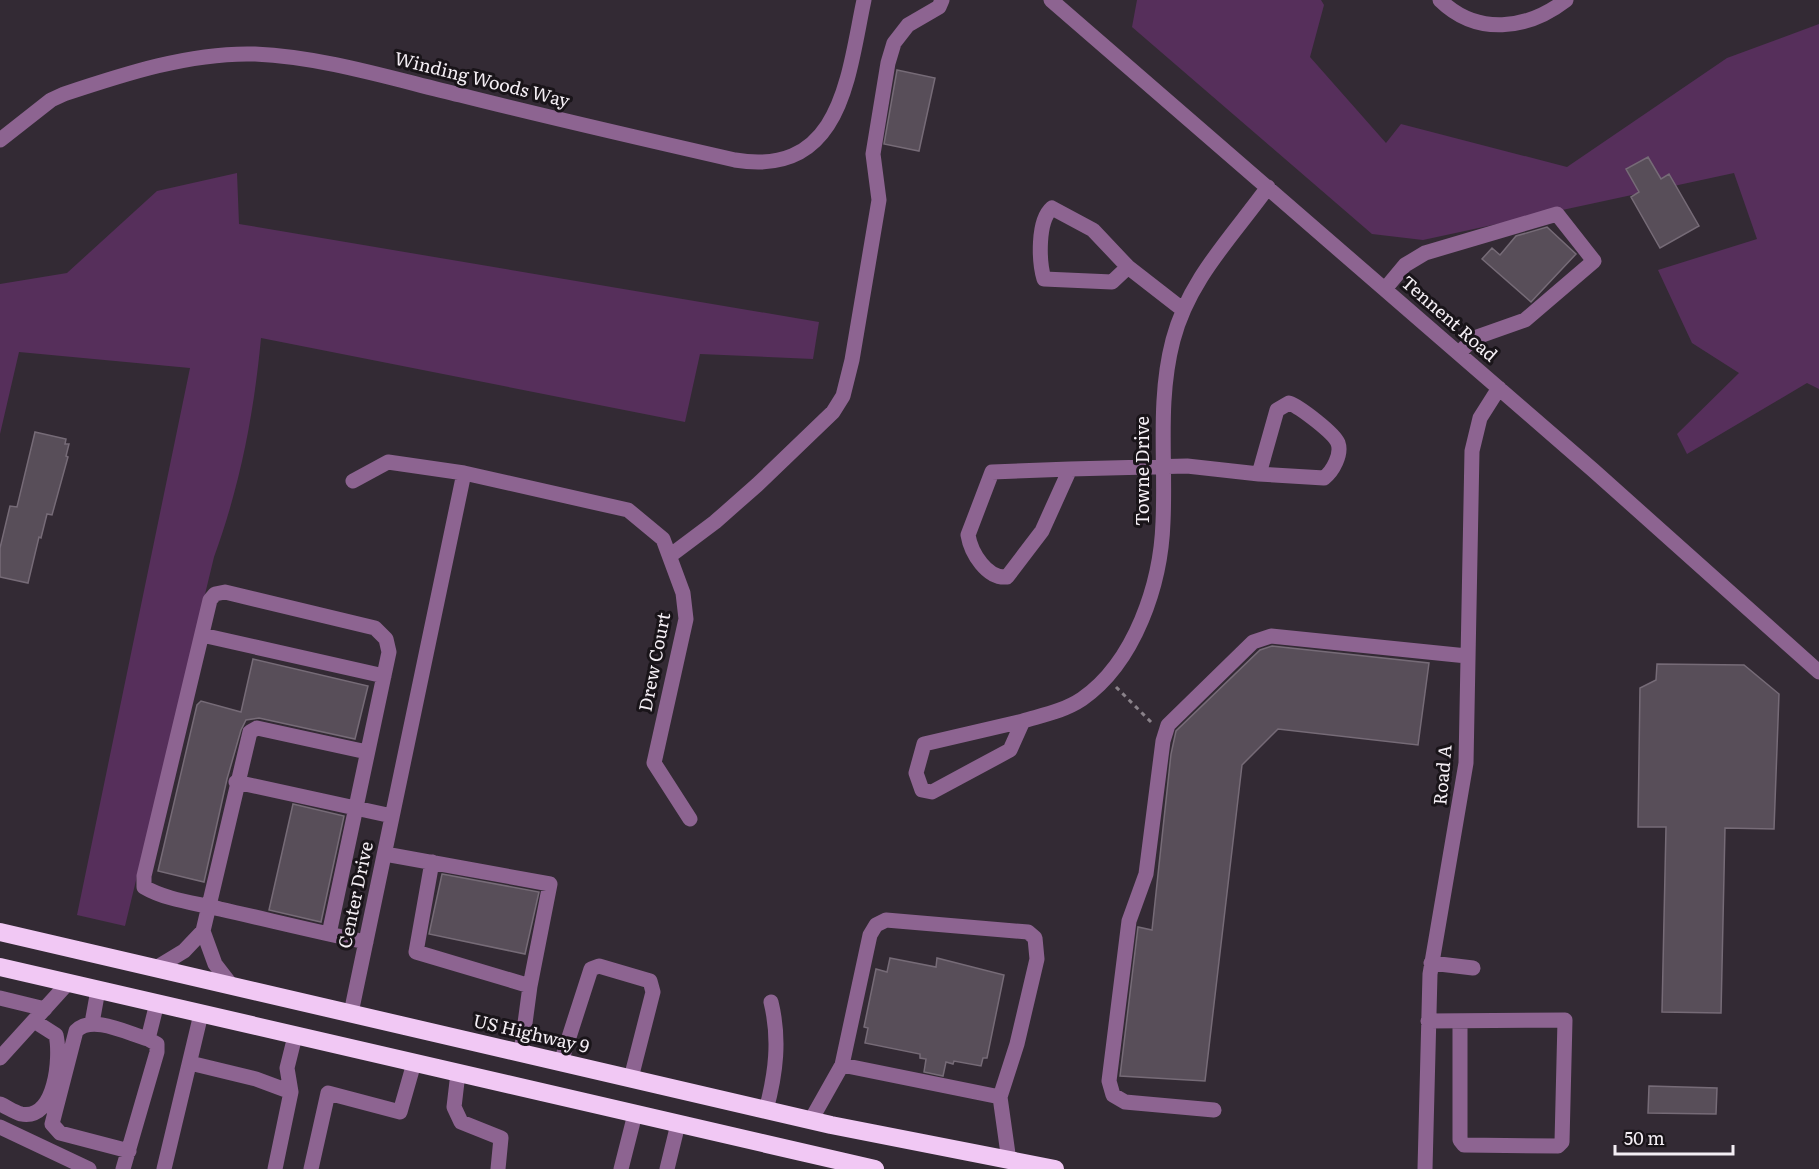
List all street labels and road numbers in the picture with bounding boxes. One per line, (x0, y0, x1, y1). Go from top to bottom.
street label: Winding Woods Way (392, 44, 574, 114)
street label: Tennent Road (1396, 268, 1504, 367)
street label: Towne Drive (1128, 416, 1155, 526)
street label: Drew Court (631, 609, 677, 714)
street label: Road A (1425, 744, 1458, 806)
street label: Center Drive (330, 839, 379, 951)
street label: US Highway 9 (471, 1006, 592, 1059)

